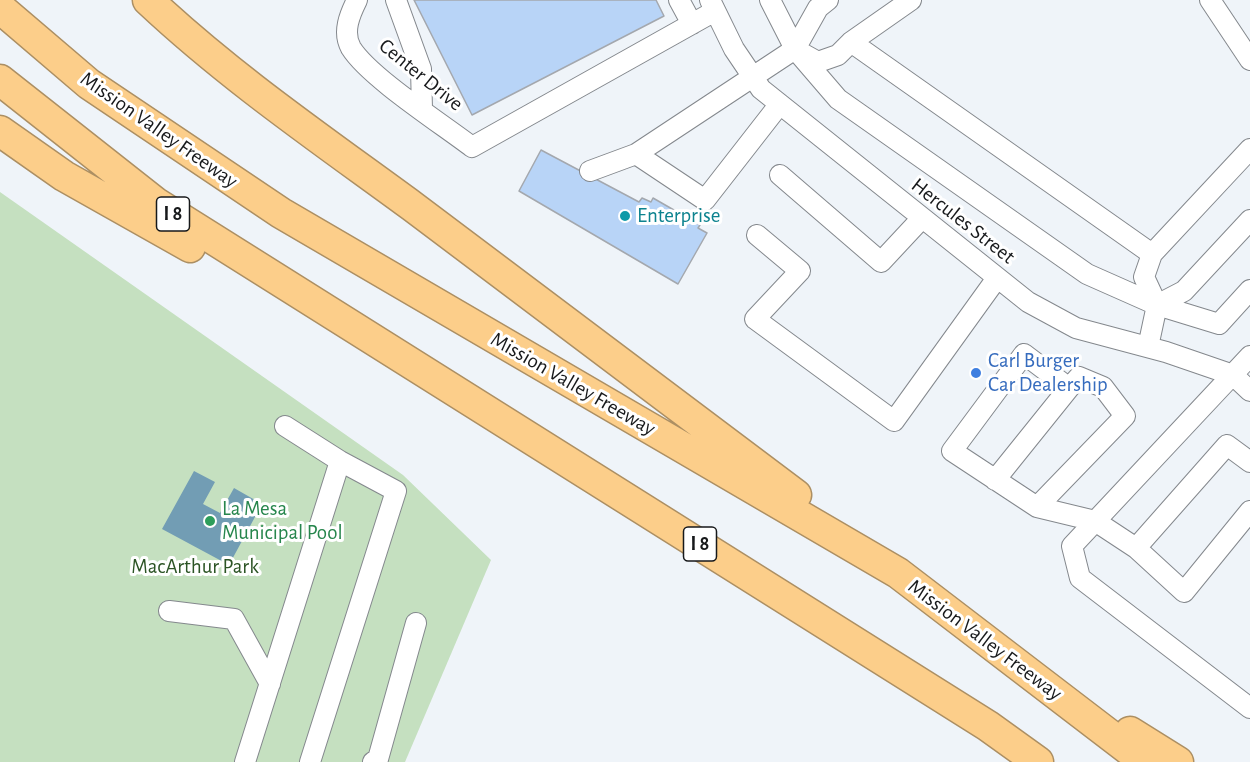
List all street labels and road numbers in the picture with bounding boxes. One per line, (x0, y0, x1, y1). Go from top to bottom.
street label: Center Drive (374, 33, 468, 117)
street label: Mission Valley Freeway (75, 66, 243, 194)
street label: Hercules Street (906, 173, 1020, 269)
road number: I 8 (156, 197, 190, 231)
street label: Mission Valley Freeway (486, 327, 660, 441)
road number: I 8 (684, 527, 716, 561)
street label: Mission Valley Freeway (903, 574, 1067, 706)

